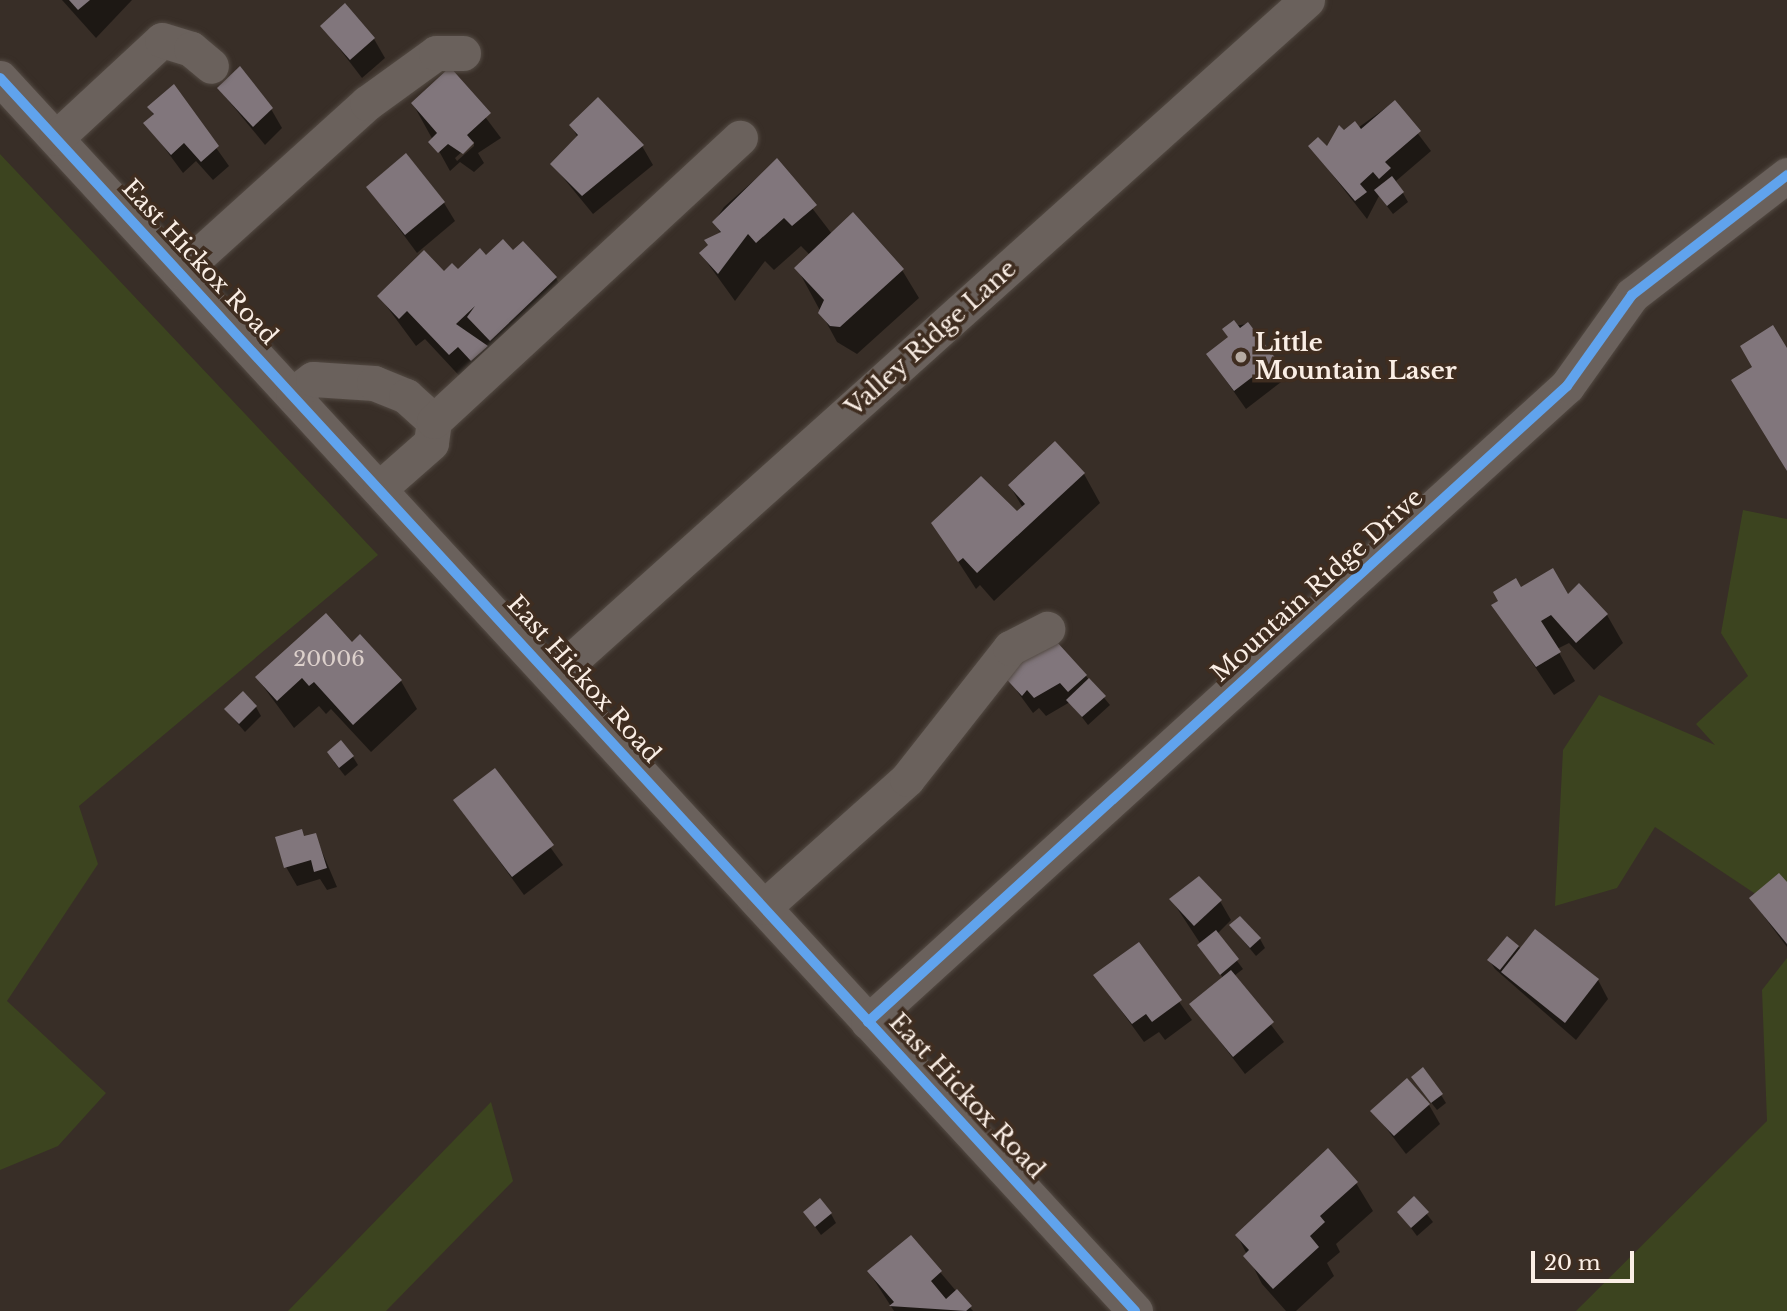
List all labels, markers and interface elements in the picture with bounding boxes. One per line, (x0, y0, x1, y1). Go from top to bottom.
street label: East Hickox Road (116, 173, 284, 351)
street label: Valley Ridge Lane (839, 254, 1023, 422)
place label: Little Mountain Laser (1255, 329, 1457, 385)
marker: Little Mountain Laser (1233, 349, 1249, 365)
street label: Mountain Ridge Drive (1205, 482, 1429, 688)
street label: East Hickox Road (501, 589, 667, 769)
house number: 20006 (293, 646, 365, 672)
street label: East Hickox Road (883, 1007, 1051, 1185)
scale bar (1535, 1238, 1638, 1282)
text: 20 m (1544, 1250, 1601, 1276)

